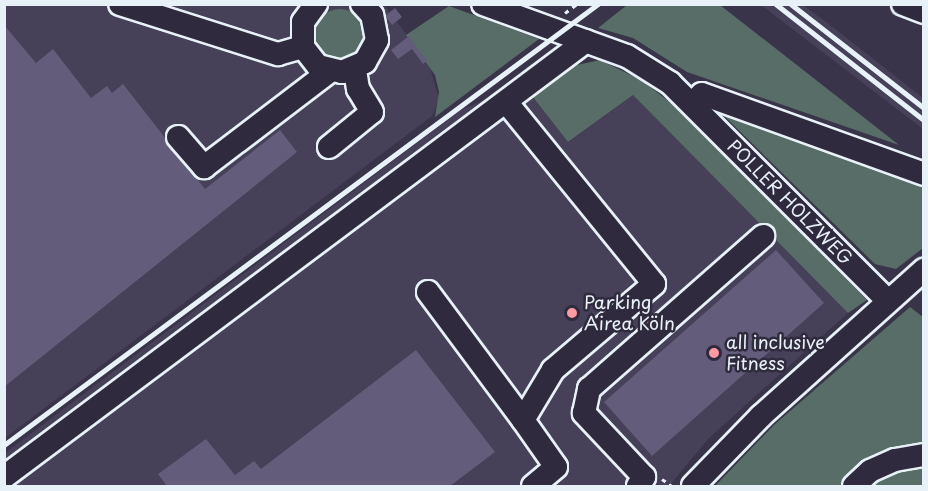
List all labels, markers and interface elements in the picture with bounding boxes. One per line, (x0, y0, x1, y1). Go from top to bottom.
street label: POLLER HOLZWEG (722, 134, 858, 270)
place label: Parking Airea Köln (584, 292, 675, 334)
marker: Parking Airea Köln (565, 306, 579, 320)
place label: all inclusive Fitness (726, 332, 825, 374)
marker: all inclusive Fitness (707, 346, 721, 360)

